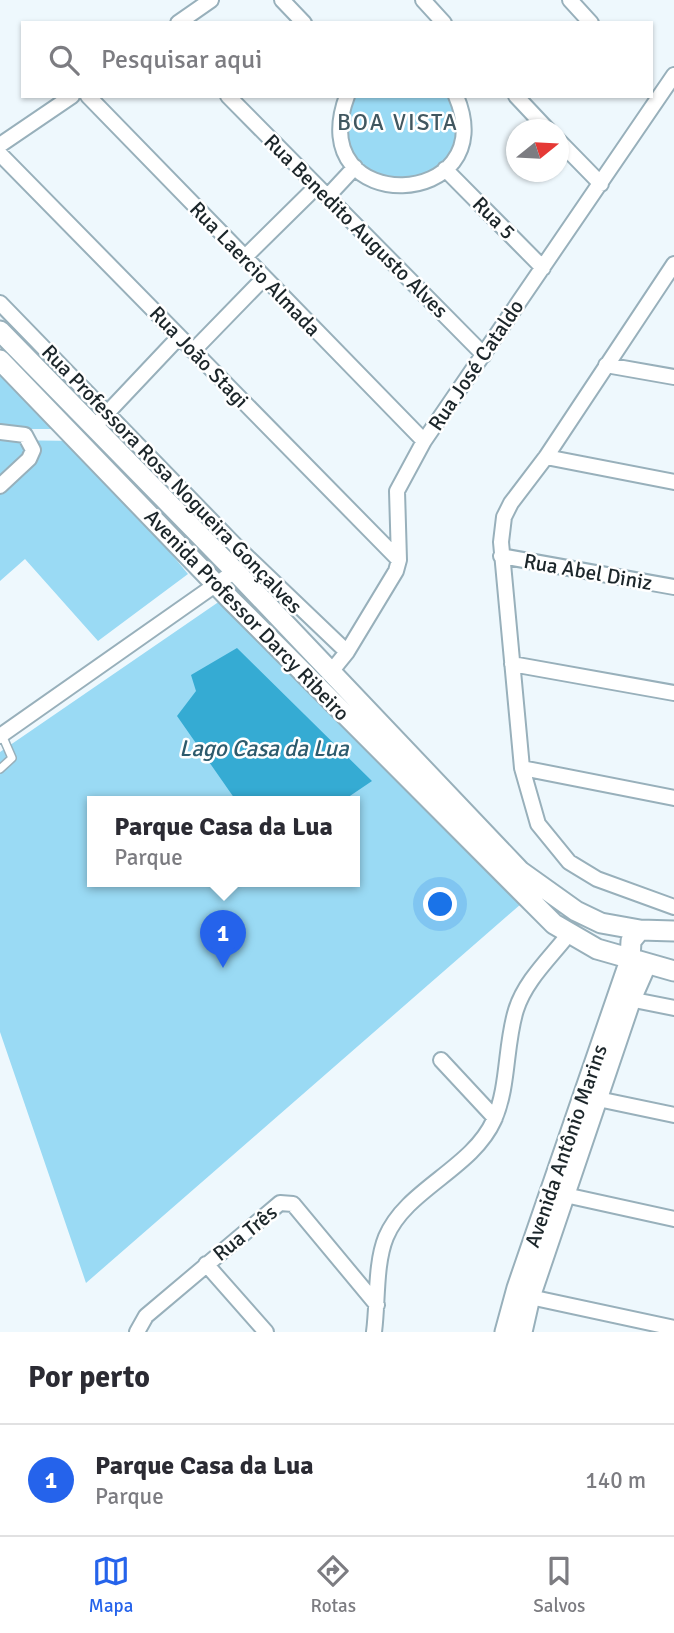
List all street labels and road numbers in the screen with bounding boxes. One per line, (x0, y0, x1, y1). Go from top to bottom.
street label: Rua Benedito Augusto Alves (259, 129, 453, 323)
street label: Rua 5 (467, 191, 521, 245)
street label: Rua Laercio Almada (184, 196, 326, 342)
street label: Rua José Cataldo (423, 294, 529, 436)
street label: Rua João Stagi (144, 301, 254, 413)
street label: Rua Professora Rosa Nogueira Gonçalves (36, 339, 308, 619)
street label: Avenida Professor Darcy Ribeiro (139, 504, 355, 726)
street label: Rua Abel Diniz (522, 548, 654, 596)
street label: Avenida Antônio Marins (519, 1041, 613, 1251)
street label: Rua Três (208, 1199, 282, 1267)

